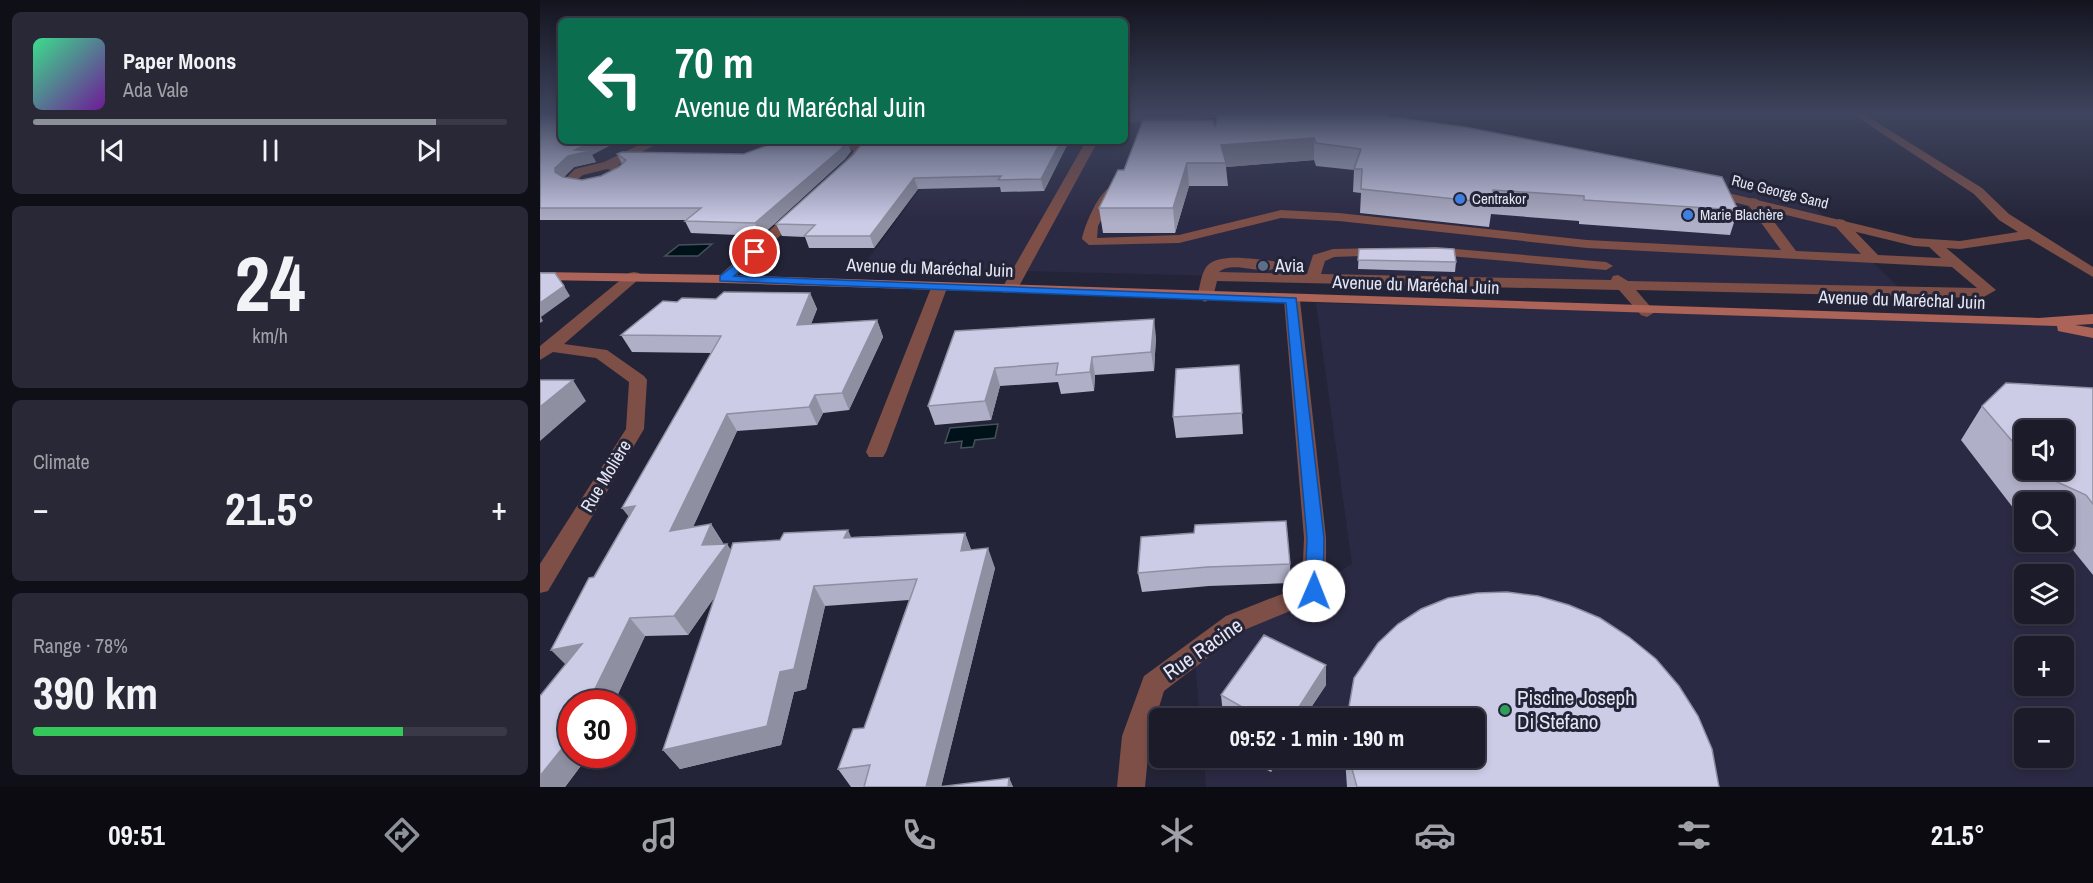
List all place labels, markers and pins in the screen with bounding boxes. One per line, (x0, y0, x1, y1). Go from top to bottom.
place label: Centrakor (1472, 188, 1526, 209)
marker: Centrakor (1453, 192, 1467, 206)
place label: Marie Blachère (1700, 204, 1784, 225)
marker: Marie Blachère (1681, 208, 1695, 222)
pin (729, 226, 780, 277)
place label: Avia (1274, 253, 1304, 278)
marker: Avia (1256, 259, 1270, 273)
place label: Piscine Joseph Di Stefano (1517, 683, 1635, 736)
marker: Piscine Joseph Di Stefano (1498, 703, 1512, 717)

